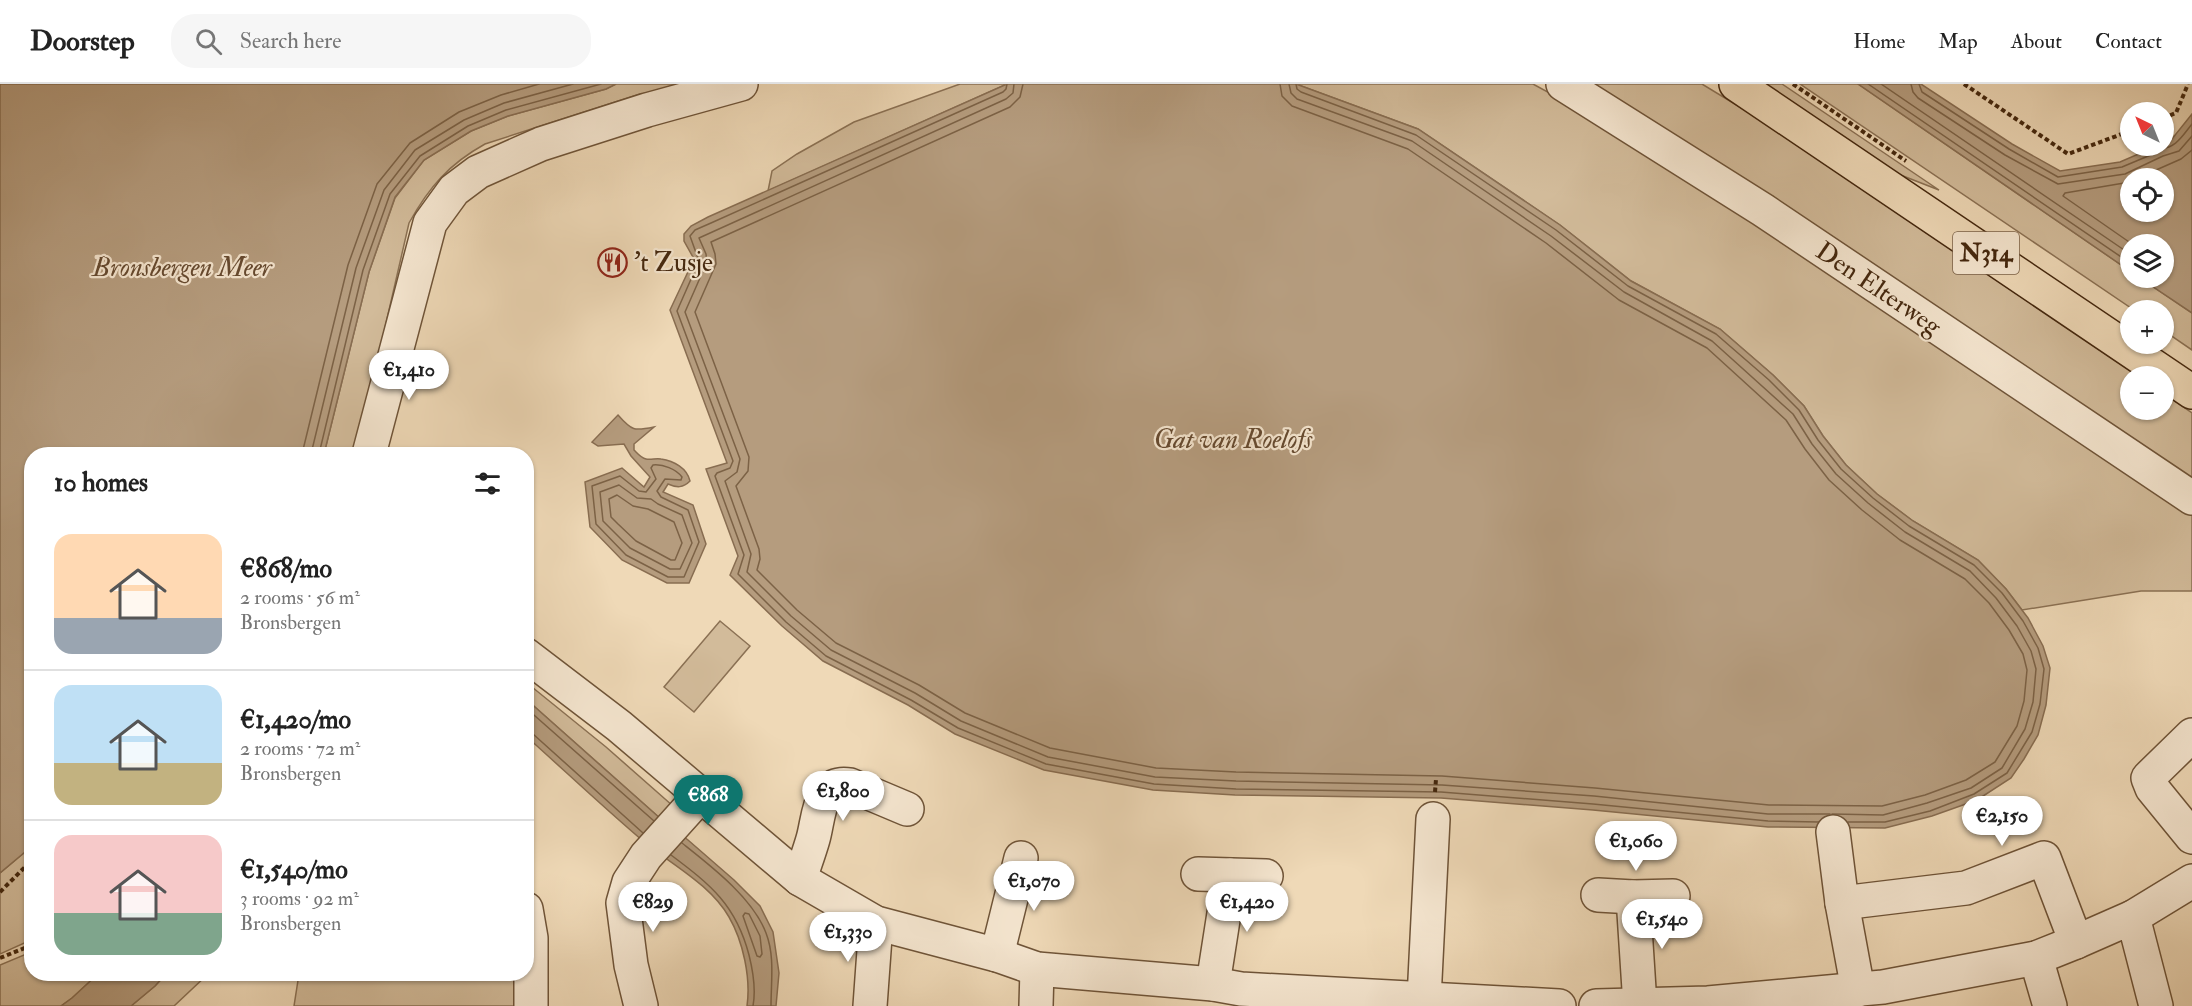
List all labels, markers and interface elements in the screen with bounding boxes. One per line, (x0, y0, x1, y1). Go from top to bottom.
search box (171, 14, 591, 68)
text: Doorstep (30, 24, 135, 59)
icon: search (192, 25, 225, 58)
text: Search here (240, 27, 341, 55)
text: Home (1853, 28, 1905, 55)
text: Map (1938, 28, 1978, 55)
text: About (2011, 28, 2062, 55)
text: Contact (2095, 28, 2162, 55)
north arrow (2120, 102, 2174, 156)
map controls (2120, 102, 2174, 420)
button: locate (2120, 168, 2174, 222)
road number: N314 (1953, 232, 2019, 274)
button: layers (2120, 234, 2174, 288)
street label: Den Elterweg (1810, 235, 1948, 343)
restaurant icon: 't Zusje (597, 246, 629, 278)
place label: 't Zusje (634, 247, 713, 279)
water label: Bronsbergen Meer (90, 251, 274, 284)
button: + (2120, 300, 2174, 354)
pin: €1,410 (360, 350, 458, 401)
text: €1,410 (383, 357, 435, 382)
button: − (2120, 366, 2174, 420)
water label: Gat van Roelofs (1154, 423, 1313, 456)
text: 10 homes (54, 467, 148, 499)
icon: filters (471, 467, 504, 500)
text: €868/mo (240, 553, 332, 585)
icon: home (102, 558, 174, 630)
text: 2 rooms · 56 m² (240, 585, 360, 610)
text: Bronsbergen (240, 610, 341, 635)
text: €1,420/mo (240, 704, 351, 736)
icon: home (102, 709, 174, 781)
text: 2 rooms · 72 m² (240, 736, 360, 761)
text: Bronsbergen (240, 761, 341, 786)
pin: €1,800 (794, 771, 892, 822)
pin: €868 (672, 775, 744, 826)
text: €1,800 (816, 778, 870, 803)
text: €868 (688, 782, 728, 807)
pin: €2,150 (1953, 796, 2051, 847)
text: €2,150 (1976, 803, 2028, 828)
pin: €1,060 (1587, 821, 1685, 872)
text: €1,060 (1609, 828, 1663, 853)
text: €1,540/mo (240, 854, 348, 886)
icon: home (102, 859, 174, 931)
pin: €1,070 (985, 861, 1083, 912)
text: €1,070 (1007, 868, 1061, 893)
pin: €829 (617, 882, 689, 933)
pin: €1,420 (1198, 882, 1296, 933)
text: 3 rooms · 92 m² (240, 886, 359, 911)
text: €829 (632, 889, 674, 914)
text: €1,420 (1219, 889, 1275, 914)
pin: €1,540 (1613, 899, 1711, 950)
text: €1,540 (1636, 906, 1688, 931)
text: Bronsbergen (240, 911, 341, 936)
pin: €1,330 (799, 912, 897, 963)
text: €1,330 (823, 919, 873, 944)

